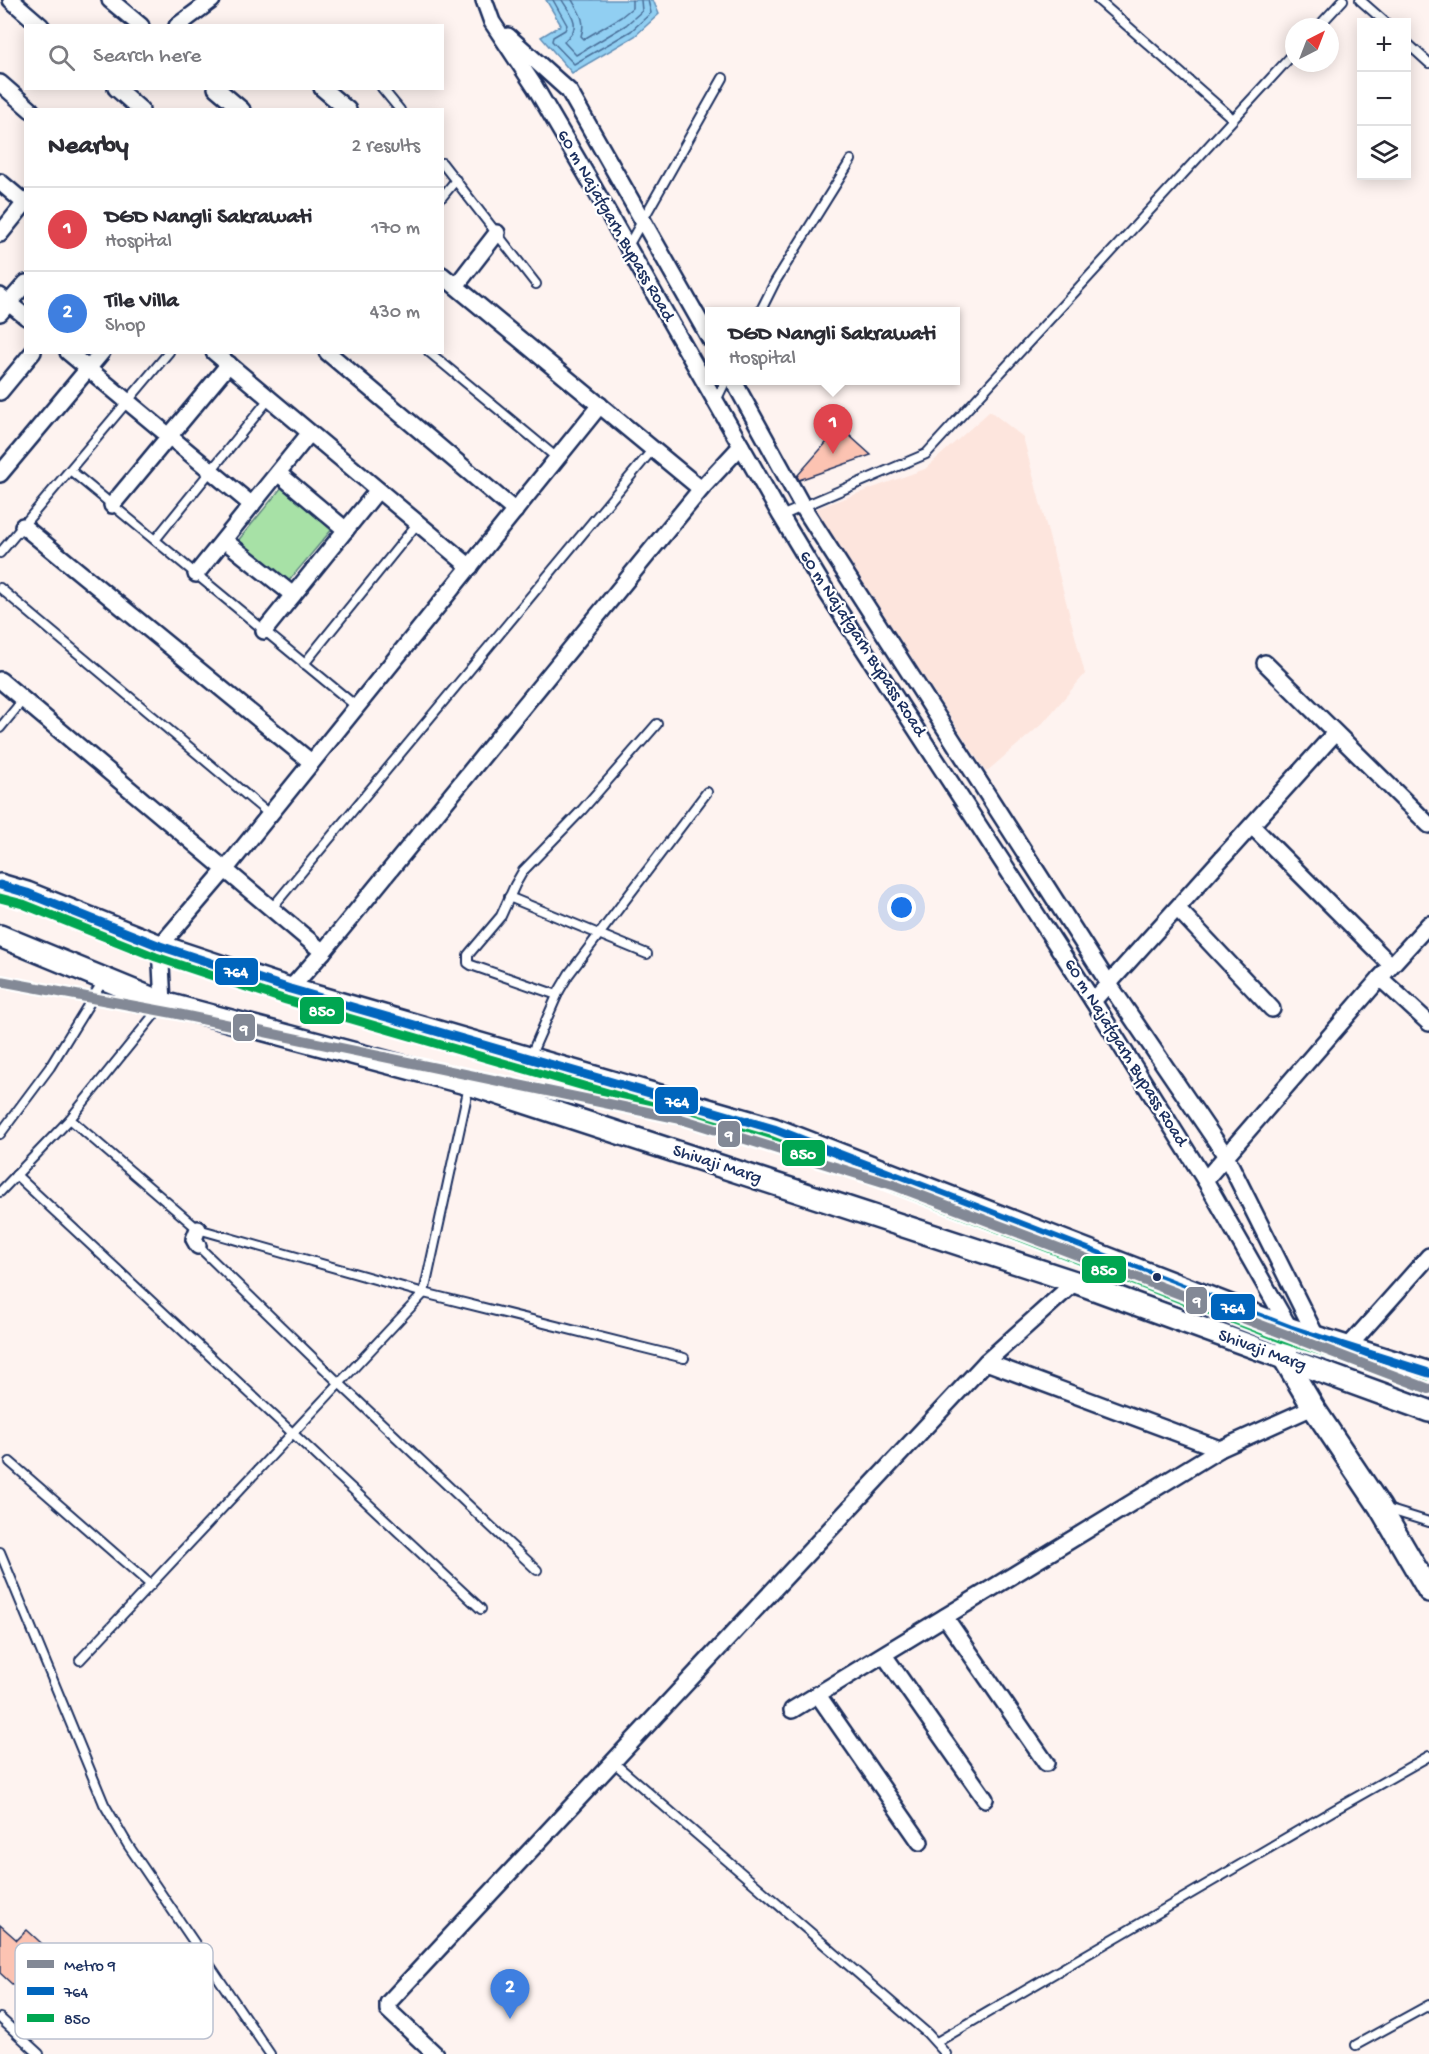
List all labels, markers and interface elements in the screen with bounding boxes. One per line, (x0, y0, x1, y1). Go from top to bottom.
north arrow (1285, 18, 1339, 72)
map controls (1357, 18, 1411, 180)
button: + (1357, 18, 1411, 72)
search box (24, 24, 444, 90)
icon: search (45, 41, 78, 74)
text: Search here (93, 44, 201, 70)
button: − (1357, 72, 1411, 126)
button: layers (1357, 126, 1411, 180)
street label: 60 m Najafgarh Bypass Road (552, 127, 679, 327)
text: Nearby (48, 132, 129, 163)
text: 2 results (351, 136, 420, 159)
text: DGD Nangli Sakrawati (105, 205, 312, 231)
text: 1 (63, 218, 72, 241)
text: 170 m (371, 218, 420, 241)
text: Hospital (105, 231, 172, 254)
text: Tile Villa (105, 289, 179, 315)
text: 2 (63, 302, 72, 325)
text: 430 m (370, 302, 420, 325)
popup (705, 307, 960, 385)
text: Shop (105, 315, 145, 338)
text: DGD Nangli Sakrawati (729, 322, 936, 348)
text: Hospital (729, 348, 796, 371)
pin: 1 (814, 404, 852, 454)
street label: 60 m Najafgarh Bypass Road (794, 547, 931, 742)
your location (887, 893, 916, 922)
street label: 60 m Najafgarh Bypass Road (1058, 955, 1192, 1152)
line badge: 764 (214, 957, 259, 986)
text: 764 (223, 965, 248, 984)
line badge: 850 (299, 996, 345, 1025)
text: 850 (309, 1004, 335, 1023)
line badge: 9 (232, 1013, 256, 1042)
text: 9 (239, 1022, 248, 1041)
line badge: 764 (654, 1086, 699, 1115)
text: 764 (664, 1095, 689, 1114)
line badge: 9 (717, 1120, 741, 1148)
text: 9 (724, 1128, 733, 1147)
line badge: 850 (781, 1139, 826, 1167)
street label: Shivaji Marg (670, 1141, 764, 1189)
text: 850 (790, 1147, 816, 1166)
line badge: 850 (1081, 1255, 1127, 1284)
text: 850 (1091, 1263, 1117, 1282)
unlabelled marker (1151, 1271, 1163, 1283)
line badge: 9 (1185, 1286, 1208, 1315)
line badge: 764 (1210, 1293, 1256, 1321)
text: 9 (1192, 1294, 1201, 1313)
text: 764 (1220, 1301, 1245, 1320)
street label: Shivaji Marg (1215, 1325, 1309, 1377)
legend (15, 1943, 213, 2039)
text: Metro 9 (64, 1958, 116, 1977)
pin: 2 (490, 1970, 530, 2019)
text: 764 (63, 1985, 88, 2004)
text: 850 (64, 2012, 90, 2031)

